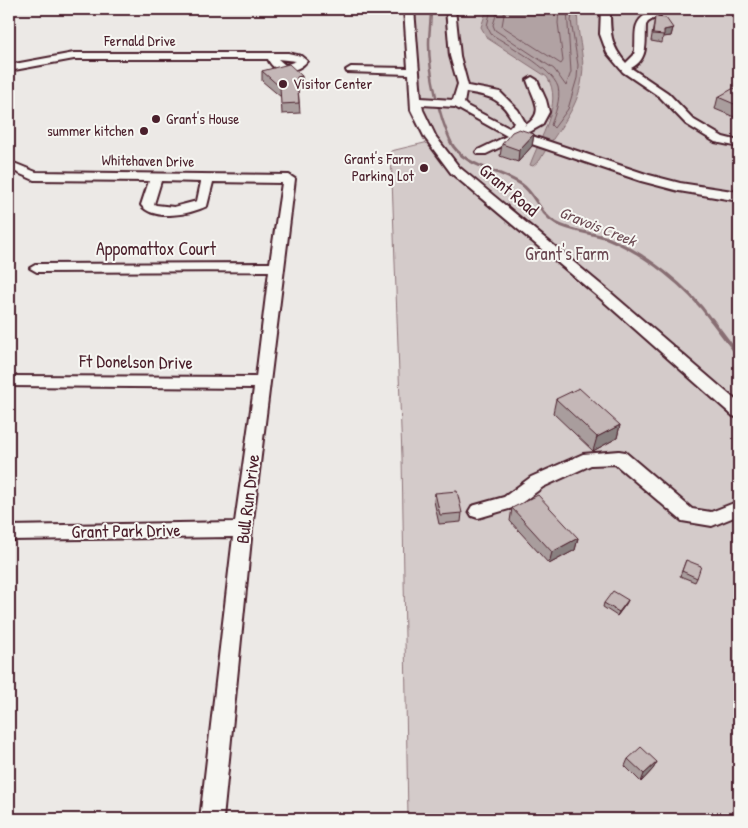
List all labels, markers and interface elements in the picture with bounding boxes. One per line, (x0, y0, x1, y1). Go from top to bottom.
street label: Fernald Drive (103, 30, 176, 51)
place label: Visitor Center (293, 73, 372, 94)
marker: Visitor Center (277, 78, 289, 90)
place label: Grant's House (166, 108, 239, 129)
marker: Grant's House (150, 113, 162, 125)
place label: summer kitchen (47, 120, 134, 141)
marker: summer kitchen (138, 125, 150, 137)
place label: Grant's Farm Parking Lot (344, 148, 415, 186)
street label: Whitehaven Drive (102, 149, 195, 172)
street label: Grant Road (474, 157, 544, 222)
marker: Grant's Farm Parking Lot (418, 162, 430, 174)
water label: Gravois Creek (556, 201, 641, 252)
street label: Appomattox Court (96, 236, 217, 261)
park label: Grant's Farm (525, 241, 609, 266)
street label: Ft Donelson Drive (78, 348, 193, 375)
street label: Bull Run Drive (230, 453, 265, 545)
street label: Grant Park Drive (71, 517, 181, 544)

